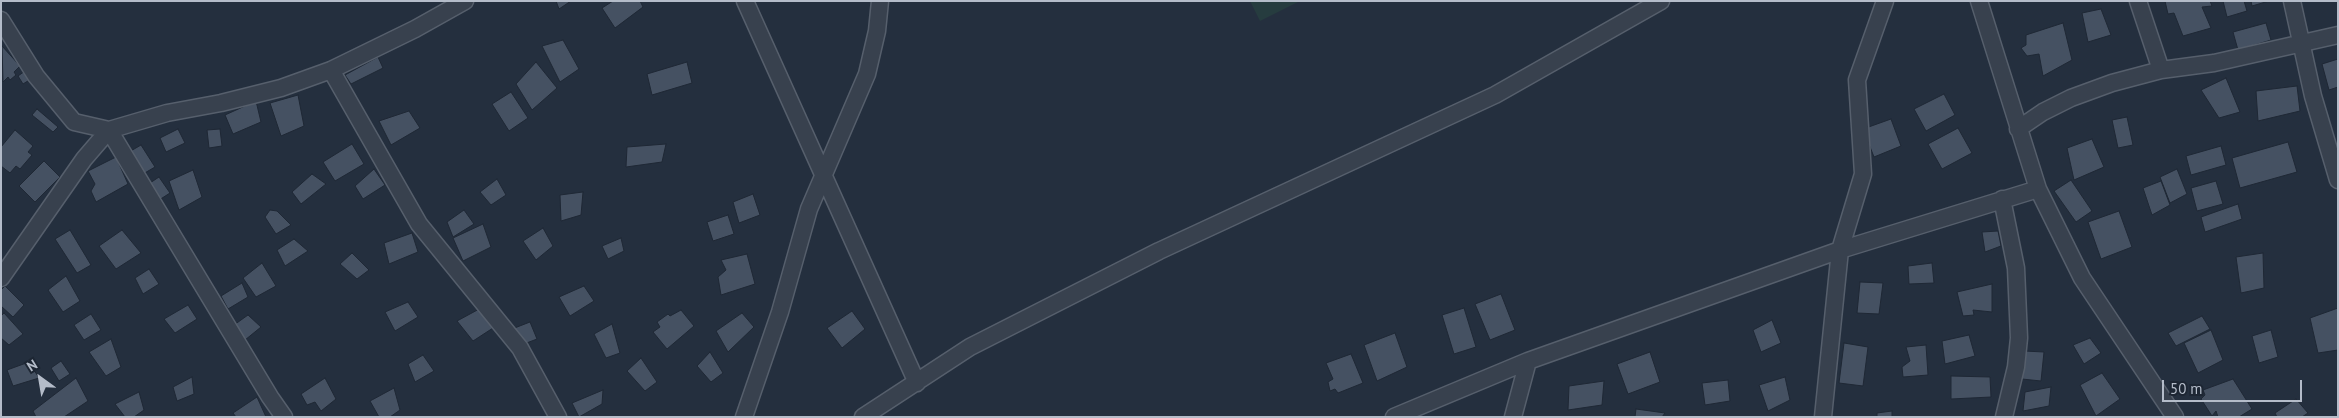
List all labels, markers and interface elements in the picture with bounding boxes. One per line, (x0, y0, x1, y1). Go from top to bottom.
north arrow (15, 353, 65, 403)
text: N (23, 355, 41, 375)
scale bar (2164, 370, 2304, 402)
text: 50 m (2170, 379, 2203, 398)

